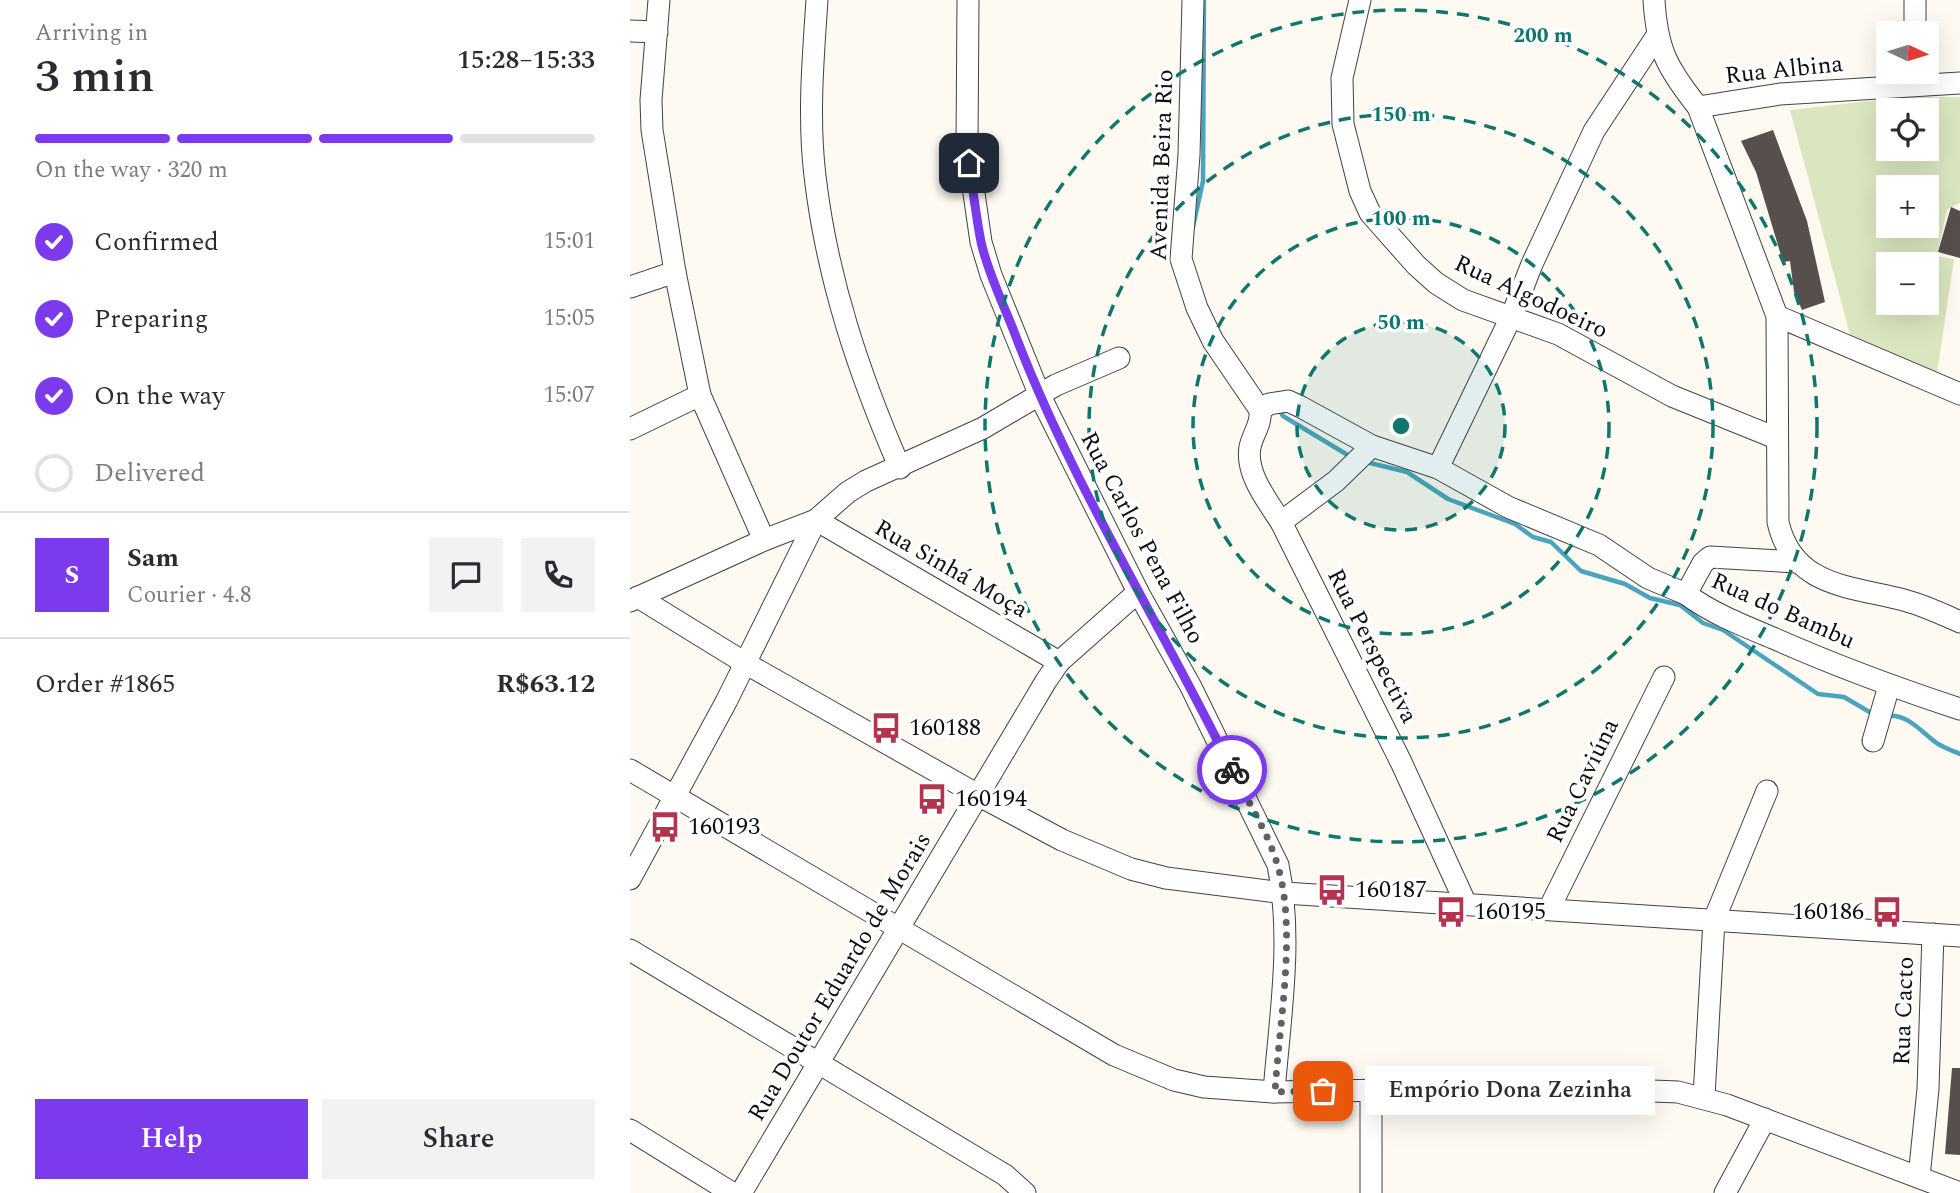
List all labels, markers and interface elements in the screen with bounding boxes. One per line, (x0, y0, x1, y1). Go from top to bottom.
text: Arriving in (35, 16, 148, 51)
text: 200 m (1513, 20, 1573, 52)
north arrow (1876, 21, 1939, 84)
map controls (1876, 21, 1939, 315)
text: 15:28–15:33 (457, 40, 595, 80)
text: 3 min (35, 42, 154, 112)
street label: Rua Albina (1723, 46, 1845, 94)
street label: Avenida Beira Rio (1141, 69, 1183, 261)
button: locate (1876, 98, 1939, 161)
text: 150 m (1371, 99, 1431, 131)
pin (939, 133, 999, 193)
icon: home (950, 144, 988, 182)
text: On the way · 320 m (35, 153, 228, 188)
button: + (1876, 175, 1939, 238)
text: 100 m (1371, 203, 1431, 235)
text: Confirmed (94, 222, 219, 262)
icon: check (35, 223, 73, 261)
text: 15:01 (543, 224, 595, 259)
street label: Rua Algodoeiro (1448, 246, 1614, 348)
button: − (1876, 252, 1939, 315)
text: Preparing (94, 299, 208, 339)
icon: check (35, 300, 73, 338)
text: 15:05 (543, 301, 595, 336)
text: 50 m (1377, 307, 1425, 339)
text: On the way (94, 376, 225, 416)
icon: check (35, 377, 73, 415)
text: 15:07 (543, 378, 595, 413)
centre of rings (1389, 414, 1413, 438)
street label: Rua Carlos Pena Filho (1071, 425, 1213, 651)
text: Delivered (94, 453, 205, 493)
street label: Rua Sinhá Moça (867, 510, 1035, 628)
text: Sam (127, 538, 179, 578)
button: chat (429, 538, 503, 612)
button: phone (521, 538, 595, 612)
text: S (65, 555, 79, 595)
street label: Rua Perspectiva (1317, 562, 1427, 730)
street label: Rua do Bambu (1705, 563, 1861, 659)
text: Courier · 4.8 (127, 578, 252, 613)
text: Order #1865 (35, 664, 175, 704)
text: R$63.12 (496, 664, 595, 704)
place label: 160188 (909, 710, 981, 746)
bus stop icon: 160188 (869, 711, 903, 745)
street label: Rua Caviúna (1537, 713, 1629, 849)
courier (1197, 735, 1267, 805)
icon: bike (1213, 751, 1251, 789)
place label: 160194 (955, 781, 1027, 817)
bus stop icon: 160194 (915, 782, 949, 816)
place label: 160193 (688, 809, 760, 845)
bus stop icon: 160193 (648, 810, 682, 844)
street label: Rua Doutor Eduardo de Morais (739, 826, 941, 1128)
place label: 160187 (1355, 872, 1427, 908)
bus stop icon: 160187 (1315, 873, 1349, 907)
place label: 160195 (1474, 894, 1546, 930)
place label: 160186 (1792, 894, 1864, 930)
bus stop icon: 160195 (1434, 895, 1468, 929)
bus stop icon: 160186 (1870, 895, 1904, 929)
street label: Rua Cacto (1884, 956, 1924, 1066)
pin (1293, 1061, 1353, 1121)
callout: Empório Dona Zezinha (1365, 1066, 1656, 1116)
icon: bag (1304, 1072, 1342, 1110)
text: Empório Dona Zezinha (1388, 1073, 1632, 1108)
button: Help (35, 1099, 308, 1179)
button: Share (322, 1099, 595, 1179)

